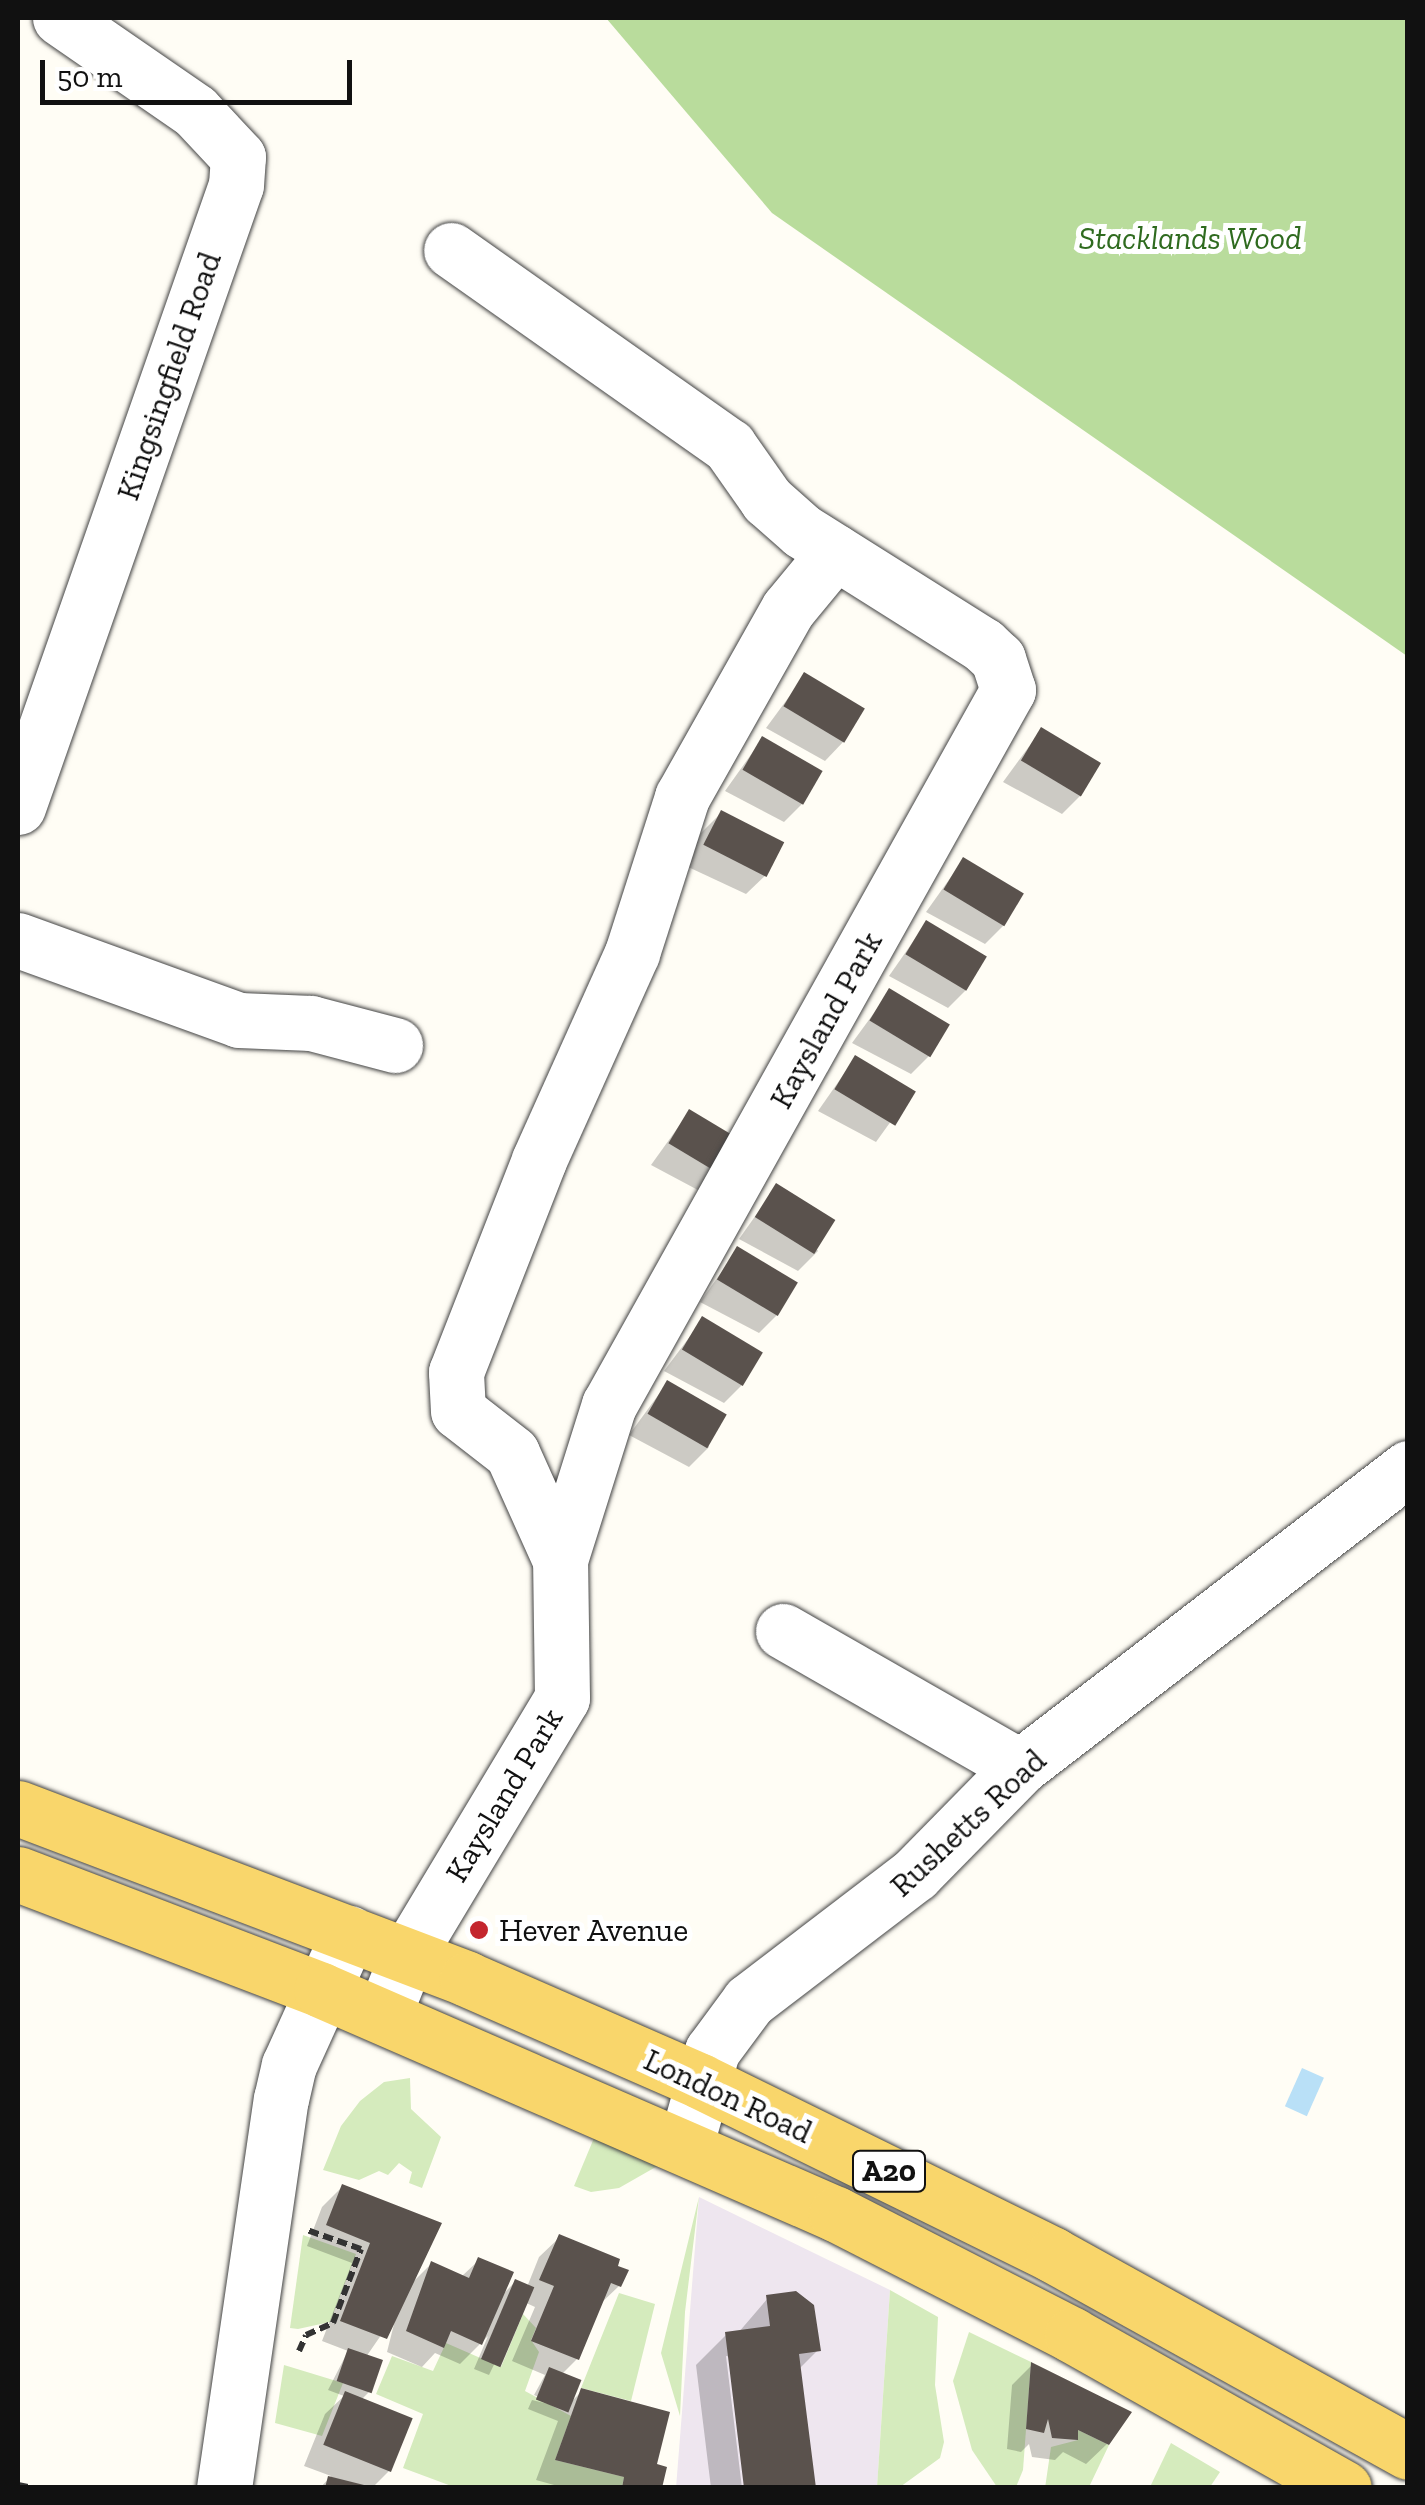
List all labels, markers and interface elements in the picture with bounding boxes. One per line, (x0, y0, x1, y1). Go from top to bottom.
scale bar (45, 40, 358, 102)
text: 50 m (57, 59, 122, 95)
park label: Stacklands Wood (1078, 219, 1302, 257)
street label: Kingsingfield Road (109, 247, 229, 505)
street label: Kaysland Park (762, 925, 890, 1115)
street label: Kaysland Park (437, 1701, 571, 1889)
street label: Rushetts Road (882, 1741, 1054, 1905)
place label: Hever Avenue (499, 1911, 690, 1949)
marker: Hever Avenue (468, 1919, 490, 1941)
street label: London Road (638, 2040, 818, 2152)
road number: A20 (852, 2146, 926, 2196)

